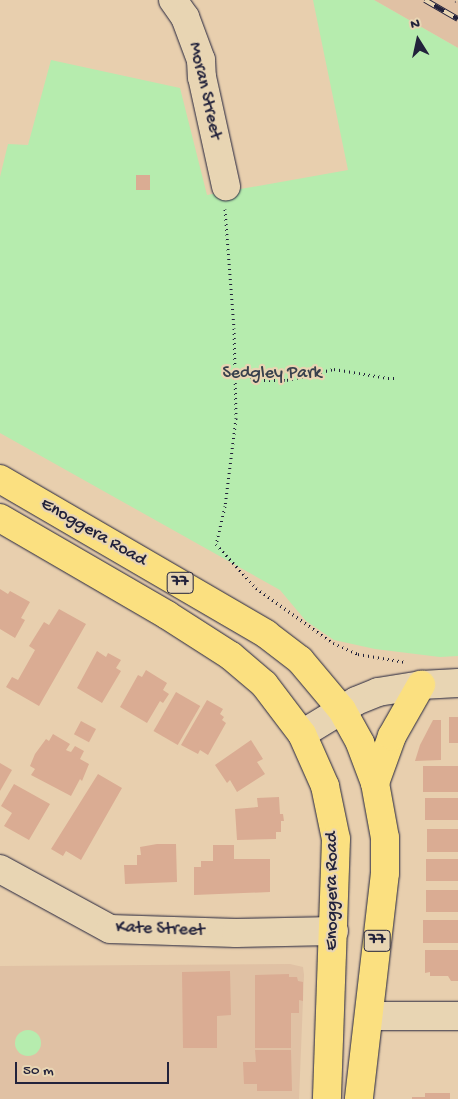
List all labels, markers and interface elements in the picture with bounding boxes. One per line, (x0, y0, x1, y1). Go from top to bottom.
north arrow (393, 15, 443, 65)
text: N (409, 16, 421, 34)
street label: Moran Street (182, 40, 226, 142)
park label: Sedgley Park (222, 363, 322, 385)
street label: Enoggera Road (36, 494, 150, 572)
road number: 77 (166, 570, 194, 596)
street label: Enoggera Road (322, 832, 344, 950)
street label: Kate Street (115, 918, 205, 942)
road number: 77 (363, 928, 391, 954)
scale bar (18, 1052, 171, 1084)
text: 50 m (23, 1062, 54, 1080)

